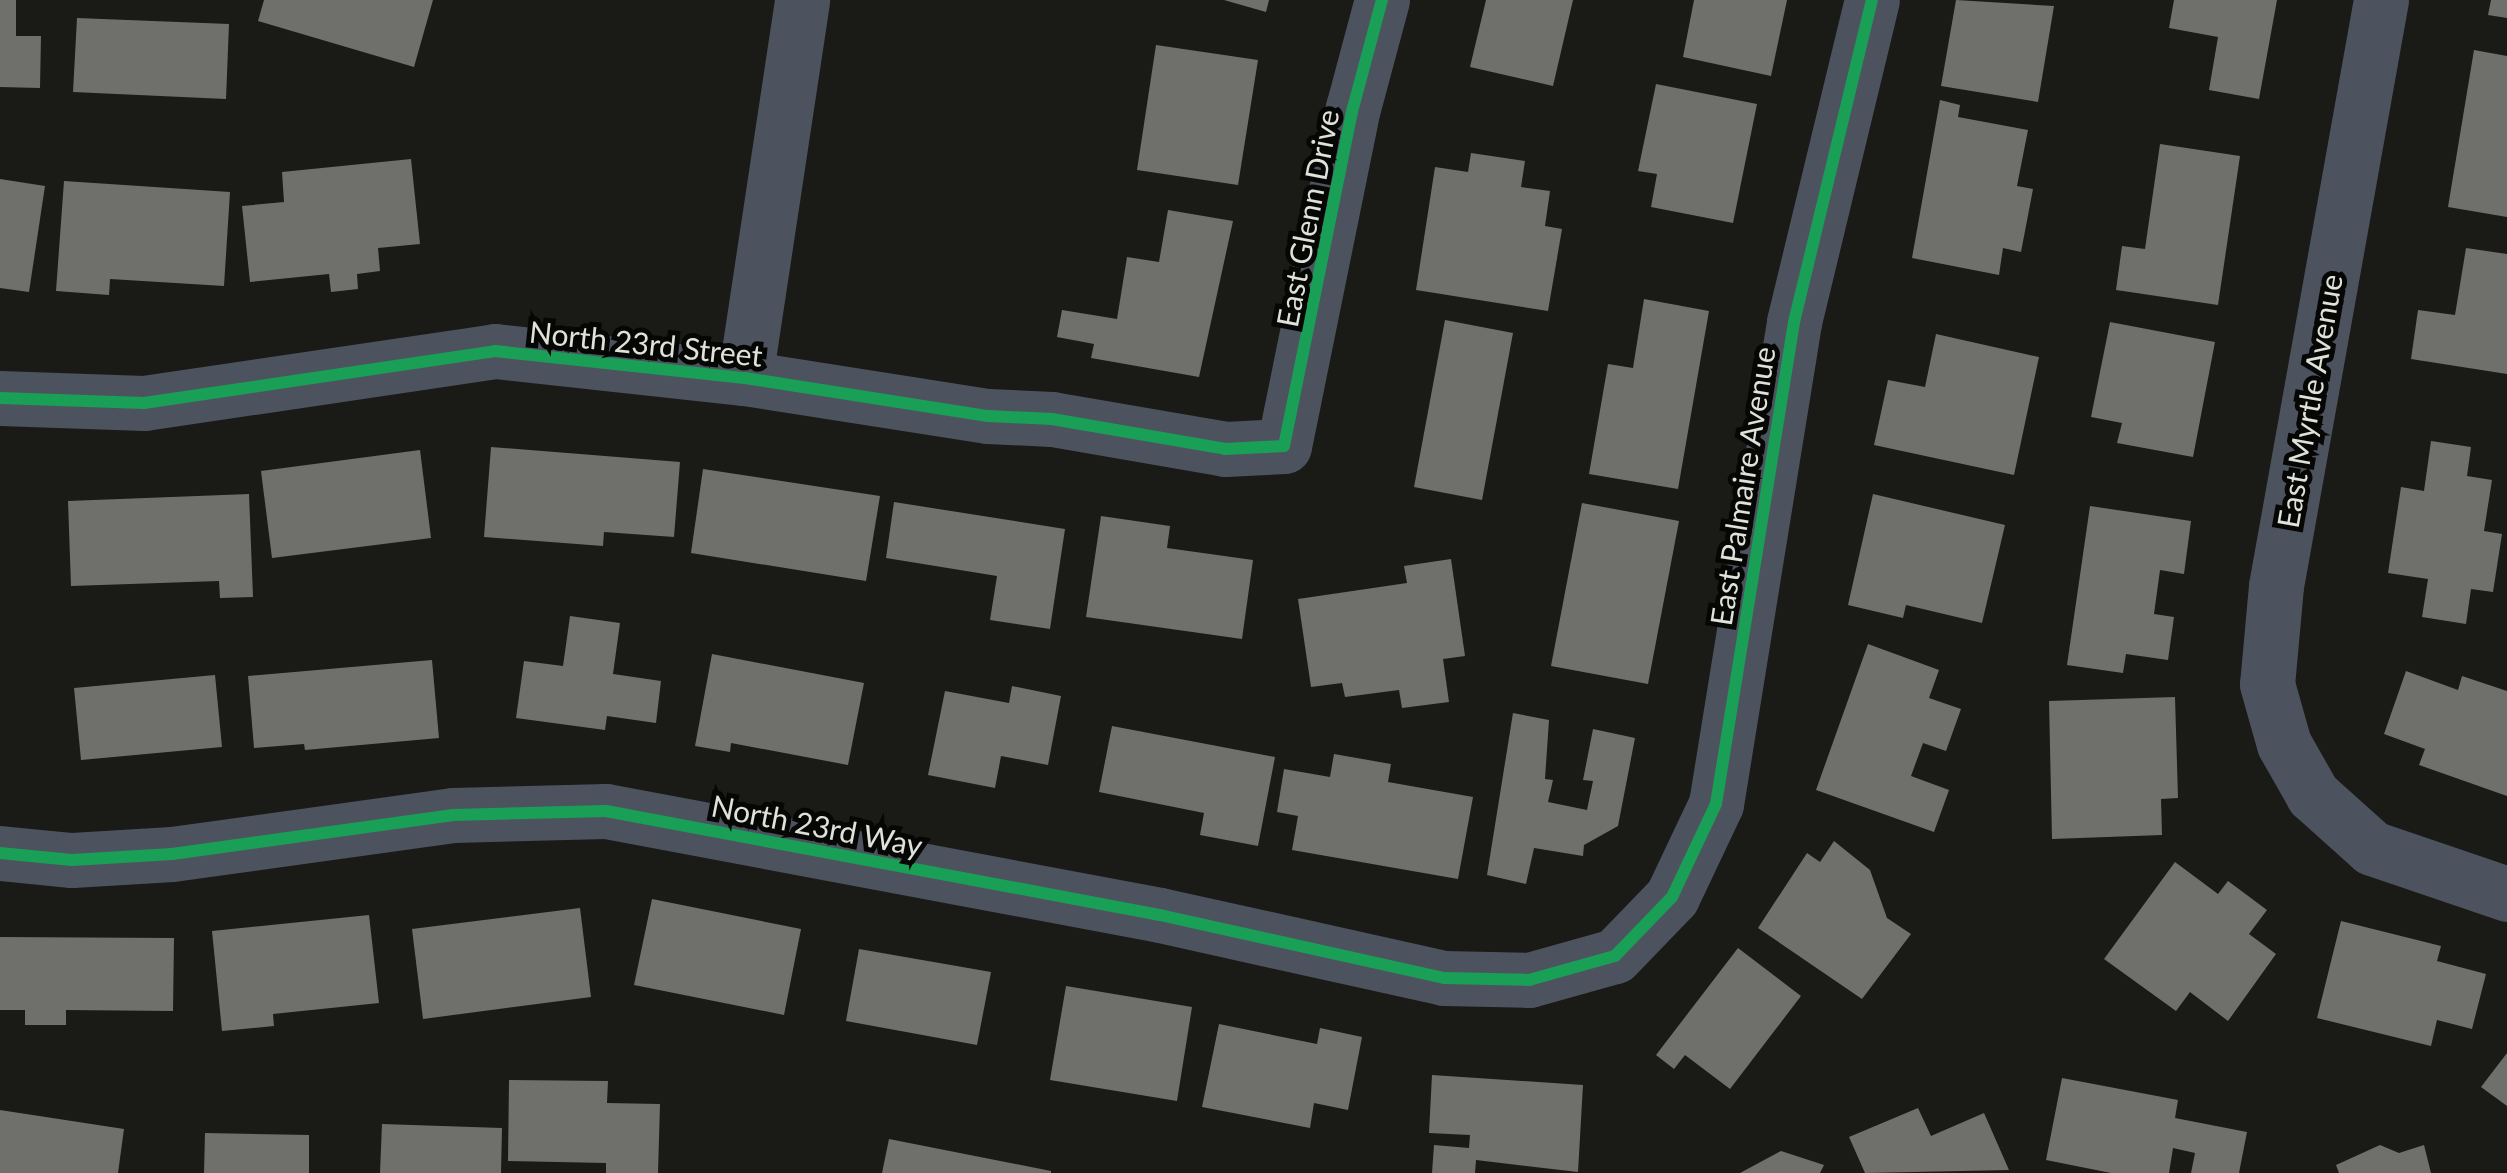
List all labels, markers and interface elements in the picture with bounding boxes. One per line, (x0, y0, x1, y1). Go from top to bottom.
street label: East Glenn Drive (1268, 106, 1346, 330)
street label: East Myrtle Avenue (2269, 271, 2349, 531)
street label: North 23rd Street (528, 313, 764, 373)
street label: East Palmaire Avenue (1702, 343, 1782, 629)
street label: North 23rd Way (708, 787, 926, 863)

